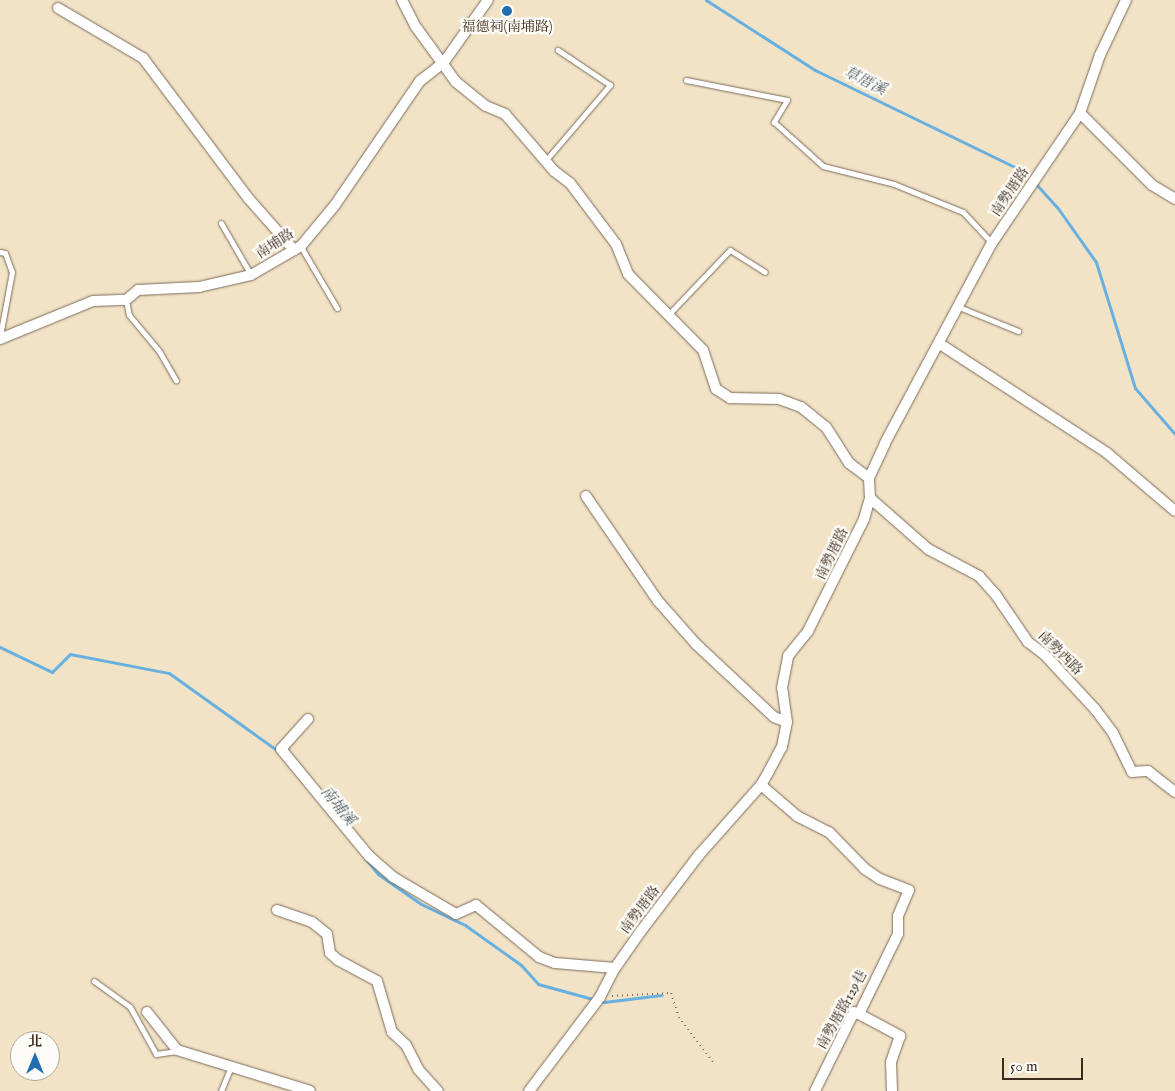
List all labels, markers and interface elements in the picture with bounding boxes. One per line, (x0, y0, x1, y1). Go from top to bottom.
marker: 福德祠(南埔路) (501, 5, 513, 17)
place label: 福德祠(南埔路) (461, 19, 553, 35)
water label: 草厝溪 (841, 63, 889, 99)
street label: 南勢厝路 (987, 164, 1033, 220)
street label: 南埔路 (253, 226, 297, 262)
street label: 南勢厝路 (812, 525, 852, 583)
street label: 南勢西路 (1034, 627, 1086, 679)
water label: 南埔溪 (317, 783, 359, 829)
street label: 南勢厝路 (616, 883, 664, 937)
street label: 南勢厝路129巷 (813, 967, 871, 1053)
north arrow (10, 1031, 60, 1081)
text: 北 (28, 1033, 42, 1051)
scale bar (1005, 1048, 1086, 1080)
text: 50 m (1010, 1057, 1038, 1076)

